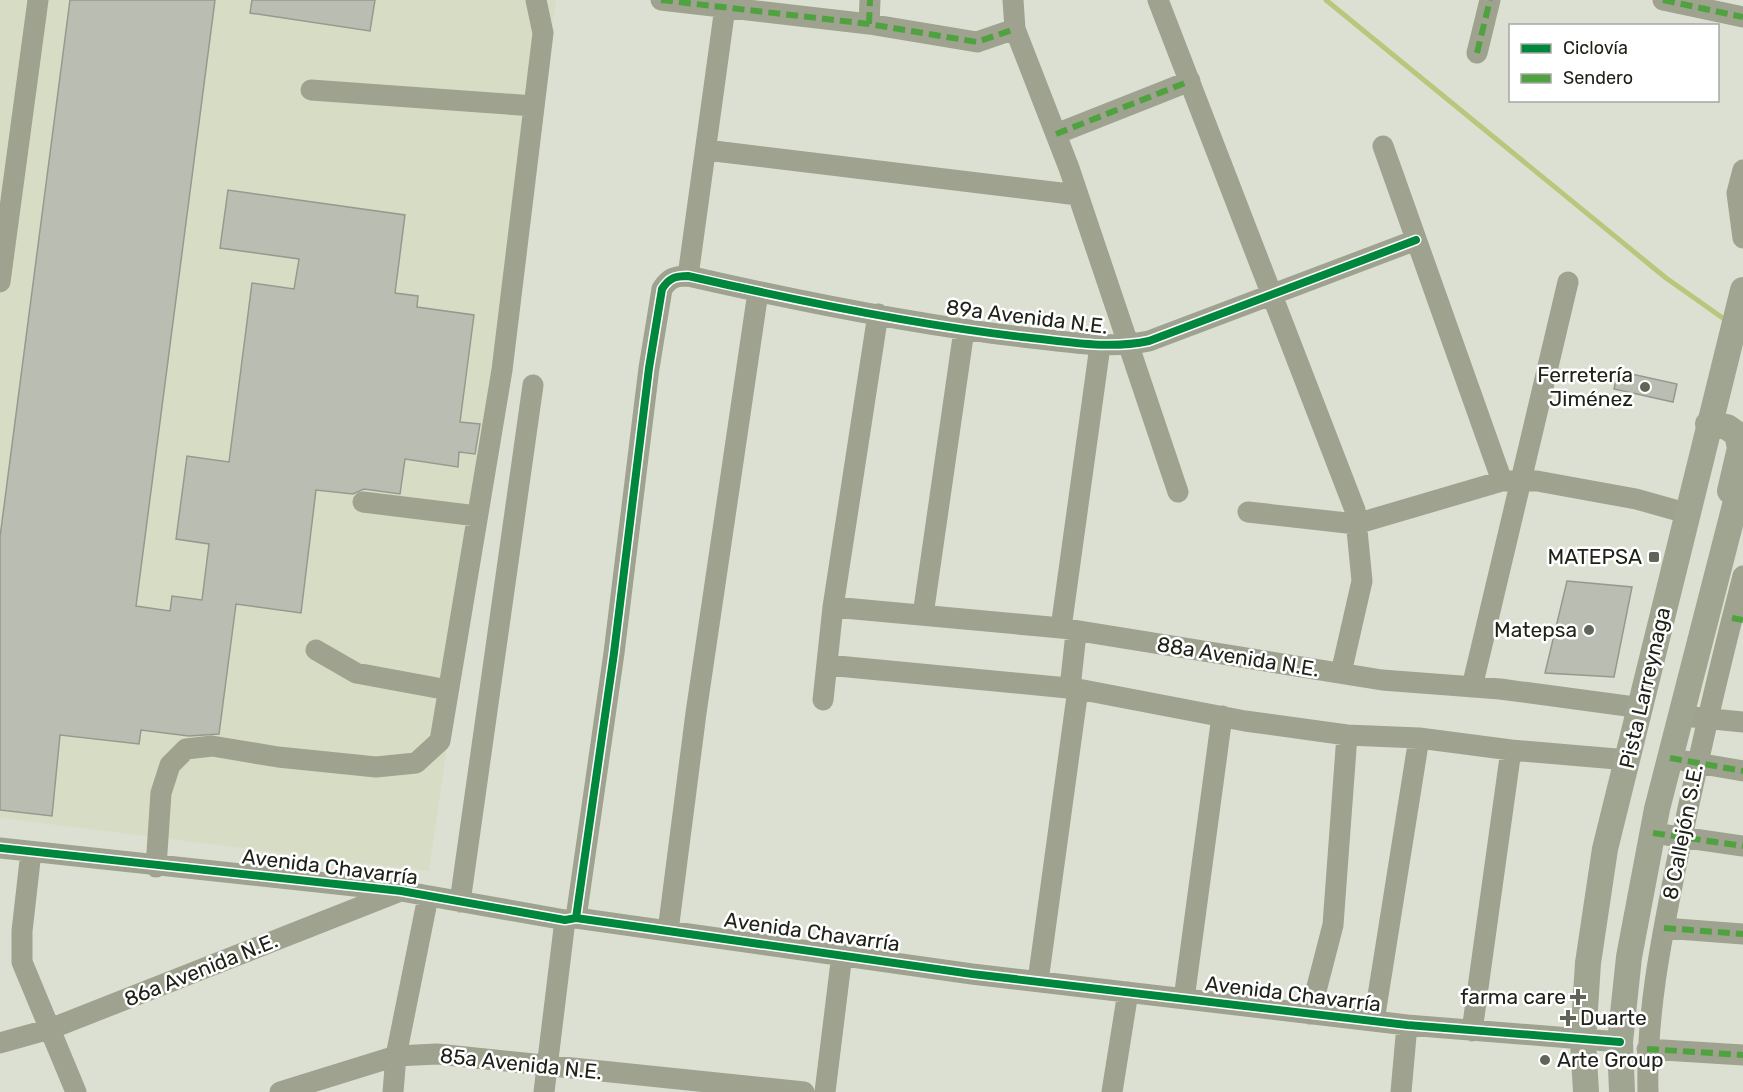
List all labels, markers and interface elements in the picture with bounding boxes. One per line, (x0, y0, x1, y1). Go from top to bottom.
legend (1509, 24, 1719, 102)
text: Ciclovía (1563, 37, 1628, 59)
text: Sendero (1563, 67, 1633, 89)
street label: 89a Avenida N.E. (945, 294, 1110, 339)
place label: Ferretería Jiménez (1537, 362, 1633, 411)
marker: Ferretería Jiménez (1638, 380, 1652, 394)
place label: MATEPSA (1548, 544, 1642, 569)
marker: MATEPSA (1647, 550, 1661, 564)
street label: Pista Larreynaga (1614, 605, 1675, 771)
place label: Matepsa (1494, 617, 1577, 642)
marker: Matepsa (1582, 623, 1596, 637)
street label: 88a Avenida N.E. (1155, 631, 1321, 682)
street label: 8 Callejón S.E. (1657, 762, 1708, 902)
street label: Avenida Chavarría (241, 843, 419, 890)
street label: Avenida Chavarría (723, 907, 901, 956)
street label: 86a Avenida N.E. (120, 927, 281, 1012)
street label: Avenida Chavarría (1204, 970, 1382, 1017)
place label: farma care (1460, 984, 1566, 1009)
marker: farma care (1571, 990, 1585, 1004)
place label: Duarte (1580, 1005, 1647, 1030)
marker: Duarte (1561, 1011, 1575, 1025)
street label: 85a Avenida N.E. (439, 1043, 603, 1084)
place label: Arte Group (1557, 1047, 1663, 1072)
marker: Arte Group (1538, 1053, 1552, 1067)

